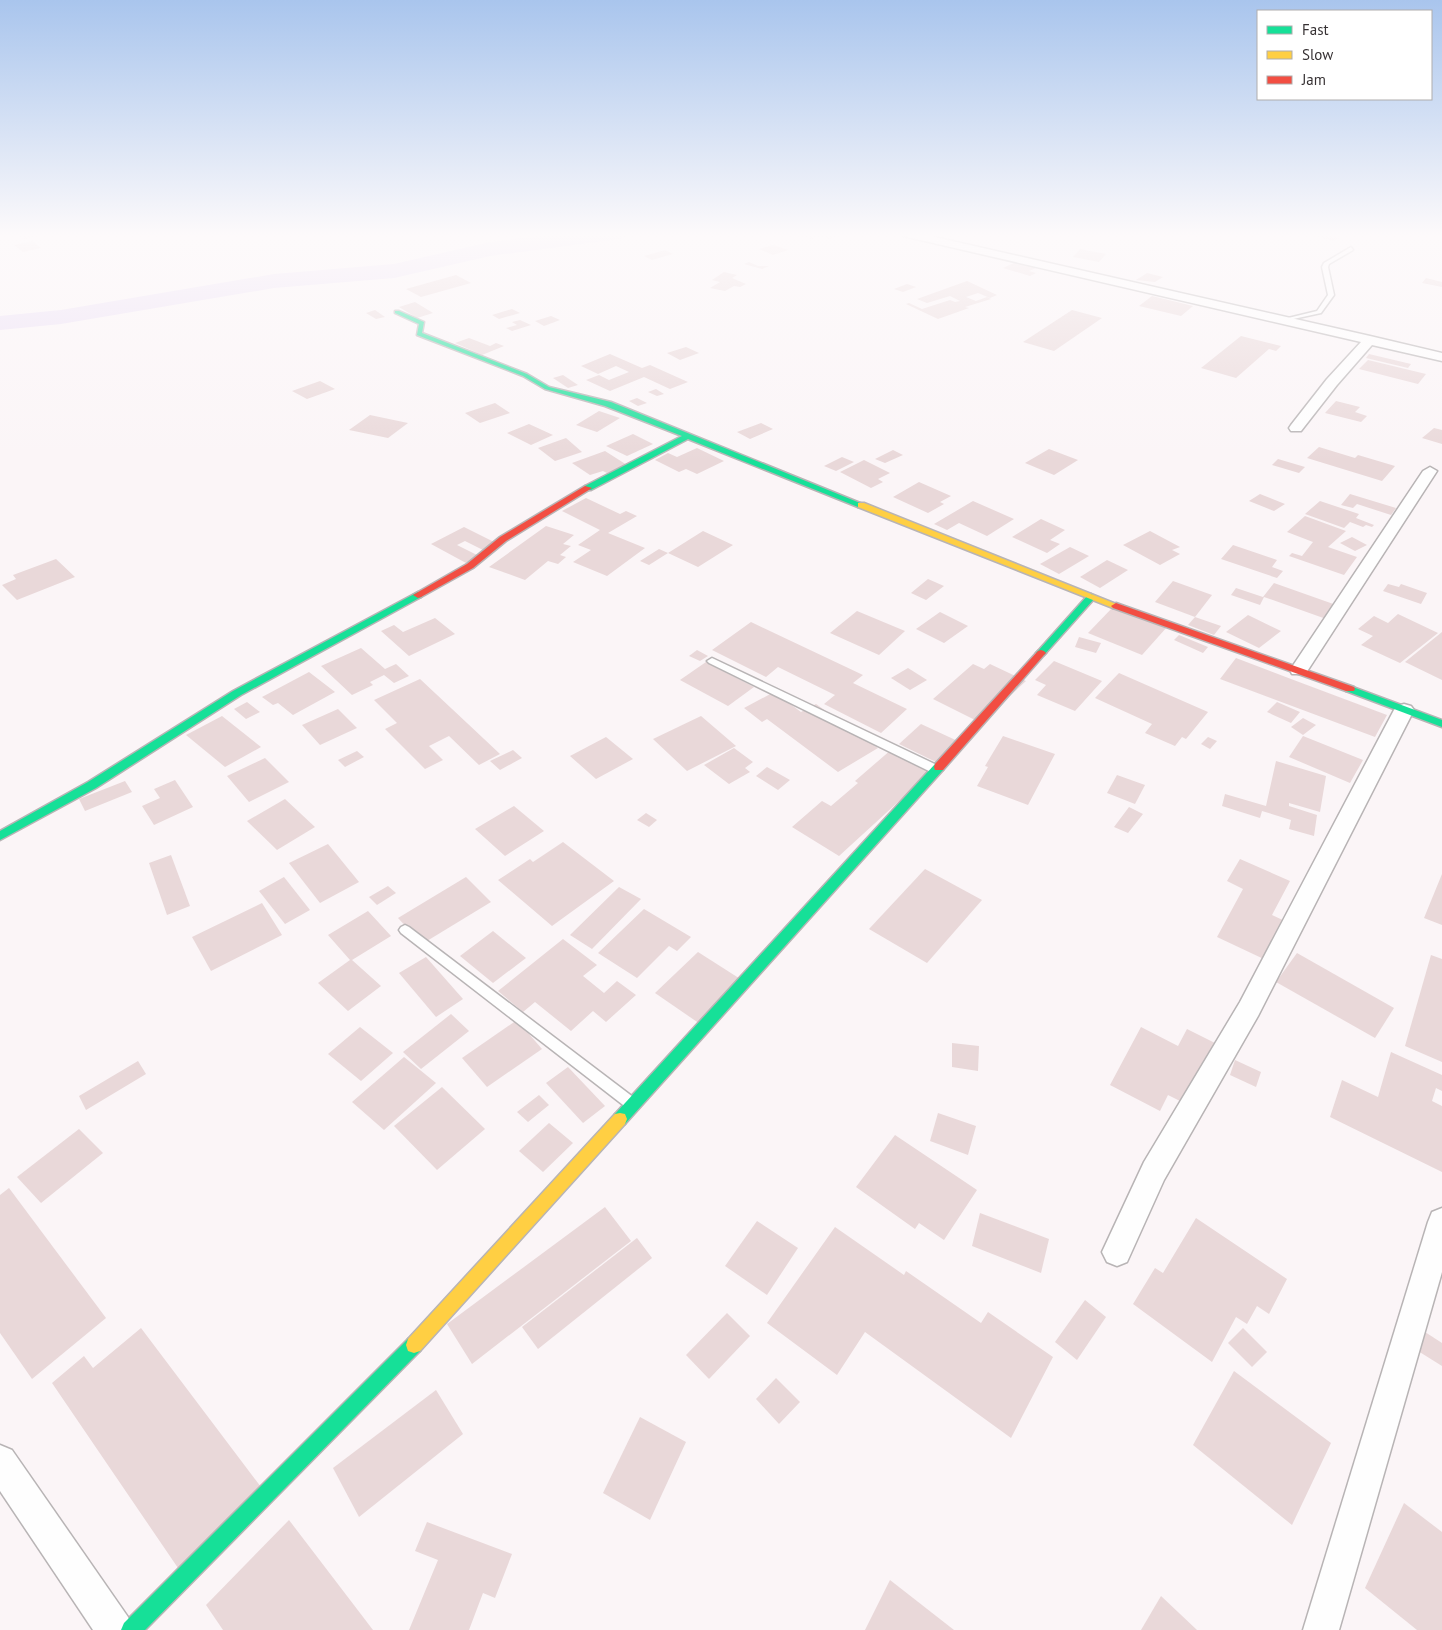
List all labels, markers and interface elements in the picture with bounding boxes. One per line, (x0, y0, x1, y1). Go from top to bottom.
legend (1257, 10, 1432, 100)
text: Fast (1302, 20, 1329, 39)
text: Slow (1302, 45, 1333, 64)
text: Jam (1301, 70, 1326, 89)

